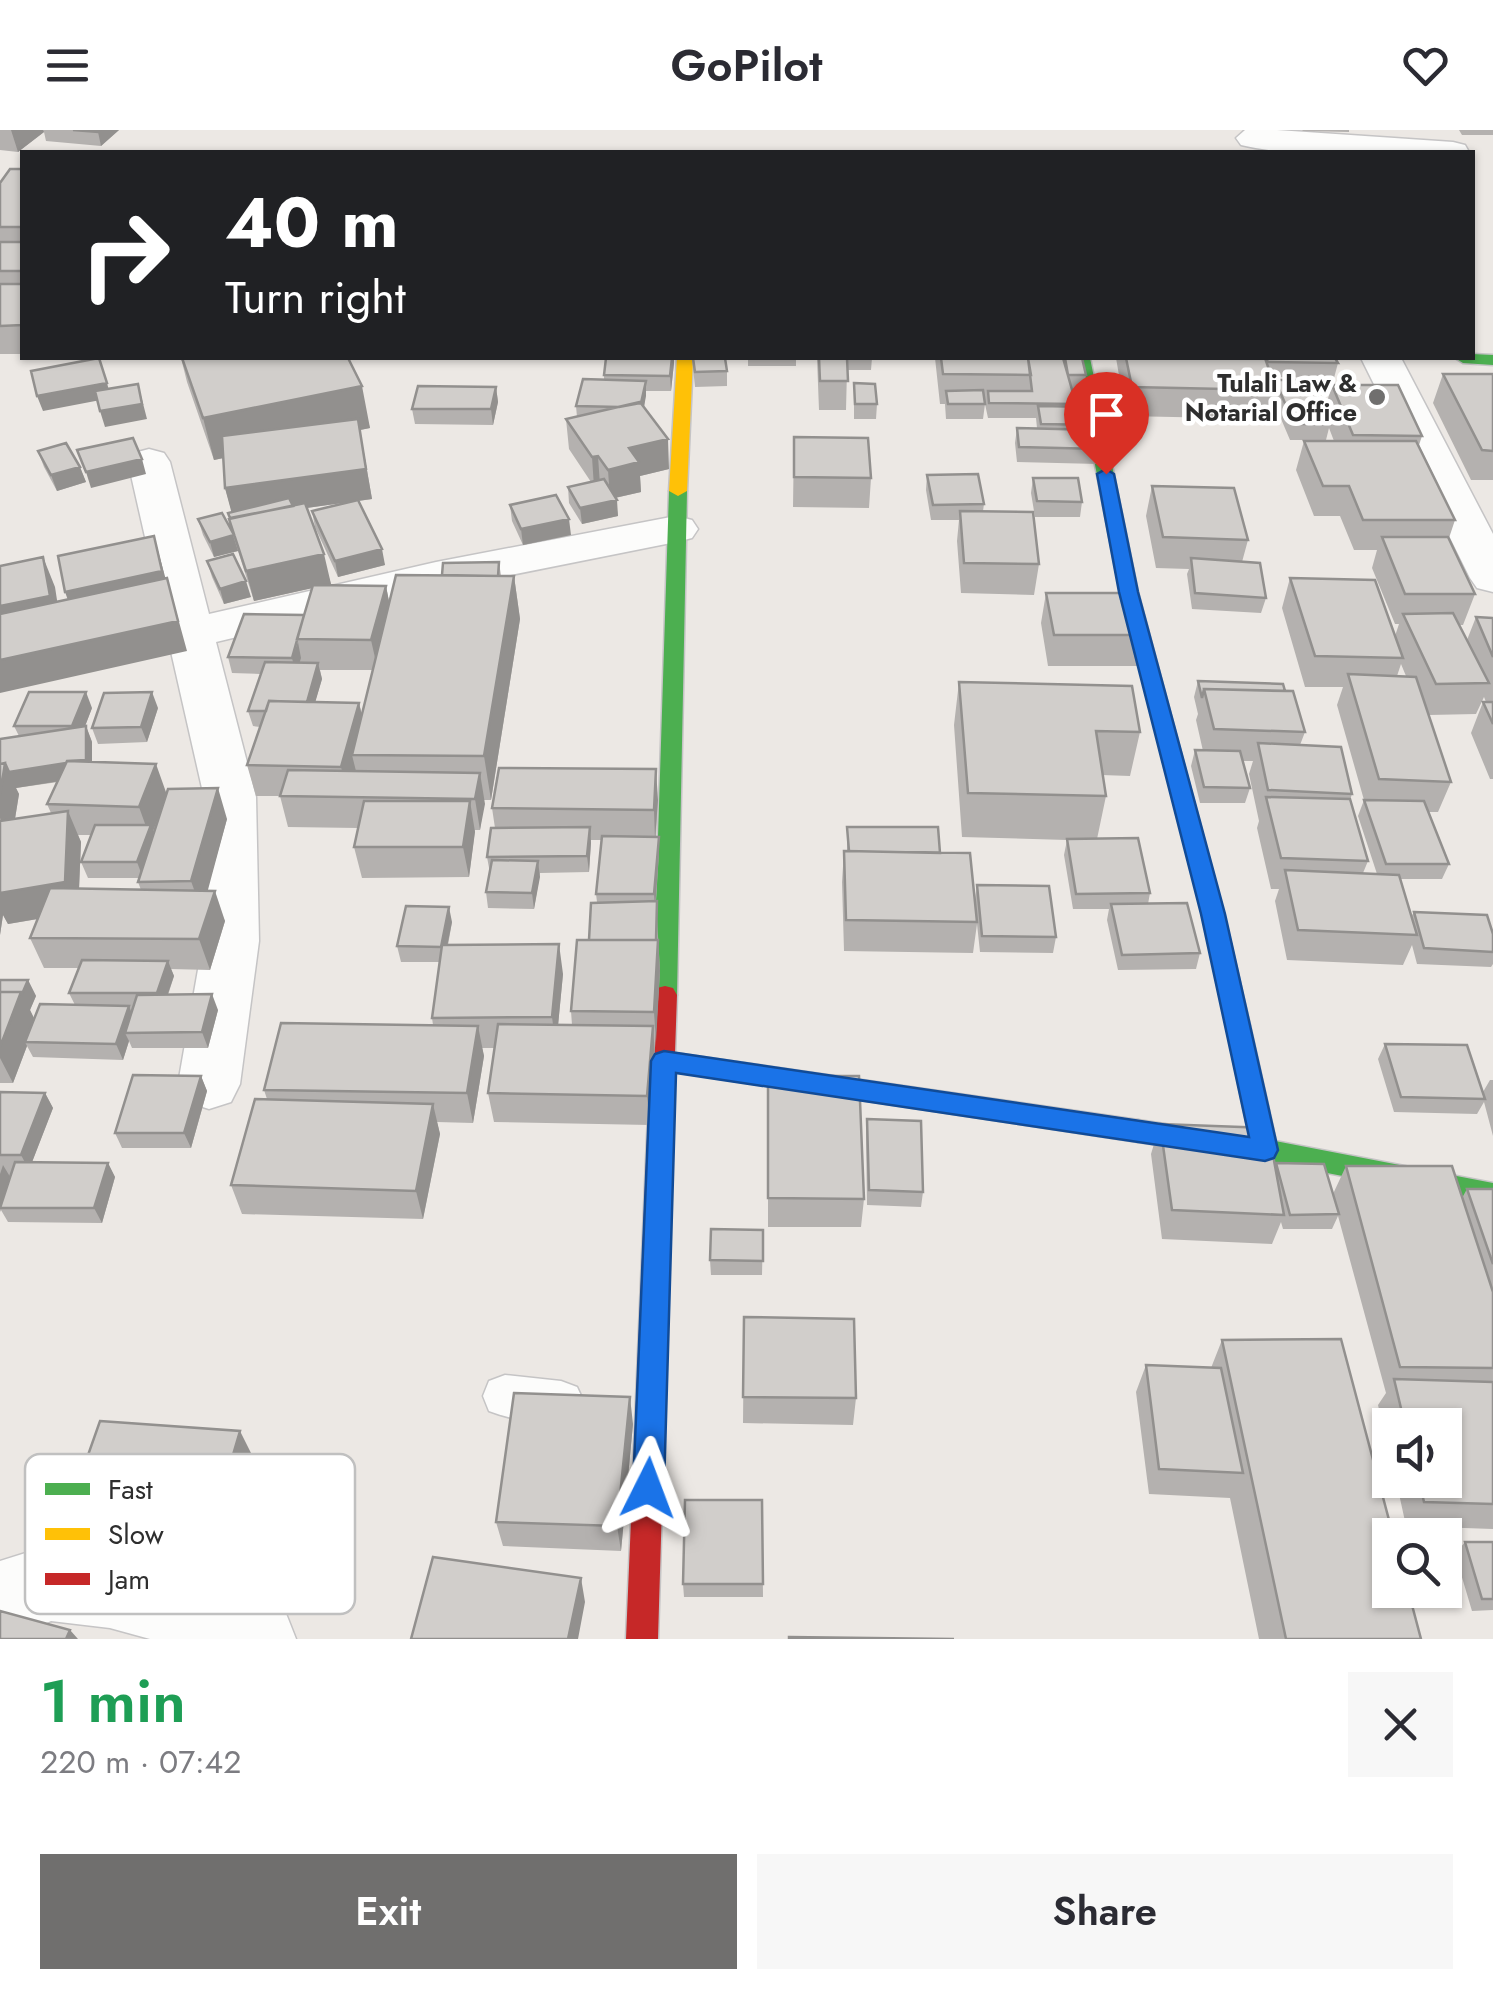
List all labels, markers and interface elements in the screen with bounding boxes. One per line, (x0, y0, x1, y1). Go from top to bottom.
text: GoPilot (671, 33, 822, 98)
icon: menu (40, 38, 95, 93)
icon: heart (1398, 38, 1453, 93)
text: 40 m (225, 172, 399, 273)
icon: right (60, 190, 190, 320)
text: Turn right (225, 265, 406, 330)
place label: Tulali Law & Notarial Office (1185, 365, 1357, 430)
pin (1064, 372, 1149, 475)
marker: Tulali Law & Notarial Office (1366, 386, 1388, 408)
icon: arrive (1079, 387, 1134, 442)
map controls (1372, 1408, 1462, 1608)
button: sound (1372, 1408, 1462, 1498)
position arrow (596, 1436, 700, 1540)
legend (25, 1454, 355, 1614)
text: Fast (108, 1469, 153, 1510)
text: Slow (108, 1514, 164, 1555)
button: search (1372, 1518, 1462, 1608)
text: Jam (104, 1559, 150, 1600)
text: 1 min (40, 1658, 186, 1745)
button: close (1348, 1672, 1453, 1777)
text: 220 m · 07:42 (40, 1739, 241, 1785)
button: Exit (40, 1854, 737, 1969)
button: Share (757, 1854, 1453, 1969)

